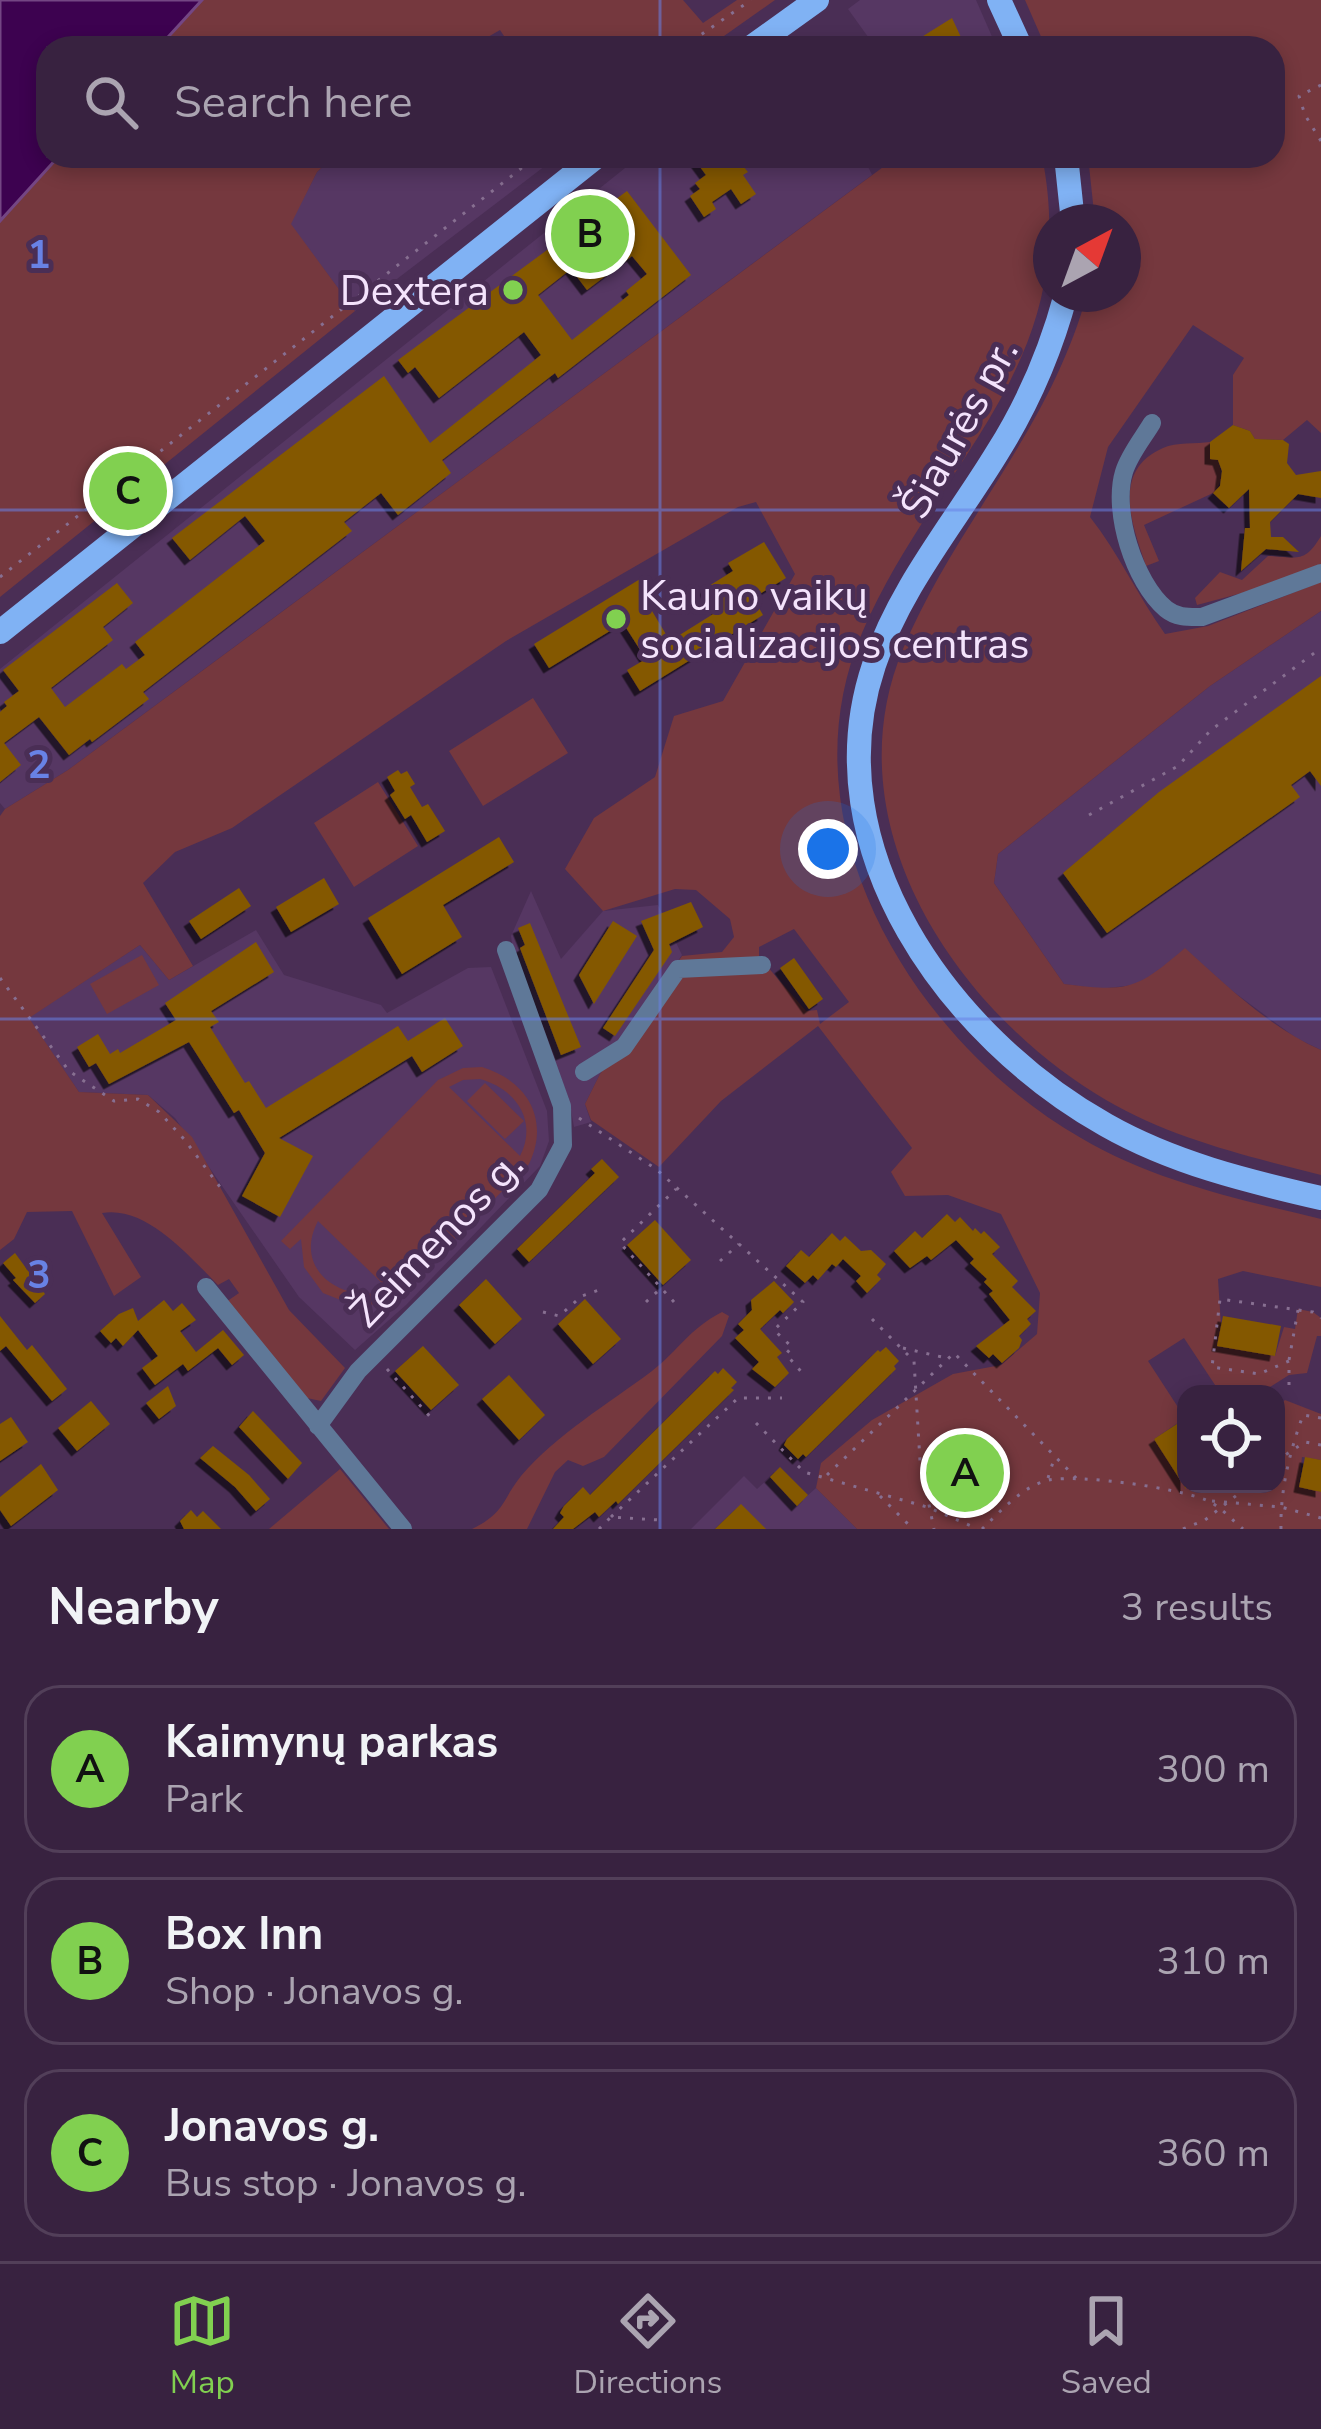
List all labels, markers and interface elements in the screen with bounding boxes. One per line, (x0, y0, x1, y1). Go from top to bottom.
search box (36, 36, 1285, 168)
icon: search (78, 69, 144, 135)
text: Search here (174, 72, 413, 133)
pin: B (551, 189, 629, 279)
north arrow (1033, 204, 1141, 312)
text: 1 (27, 229, 51, 282)
place label: Dextera (340, 263, 489, 320)
marker: Dextera (500, 277, 526, 303)
street label: Šiaurės pr. (886, 328, 1032, 529)
pin: C (89, 446, 167, 536)
place label: Kauno vaikų socializacijos centras (640, 568, 1029, 673)
marker: Kauno vaikų socializacijos centras (603, 606, 629, 632)
text: 2 (27, 739, 51, 792)
your location (798, 819, 858, 879)
street label: Žeimenos g. (338, 1138, 536, 1340)
text: 3 (27, 1249, 51, 1302)
map controls (1177, 1385, 1285, 1493)
button: locate (1177, 1385, 1285, 1493)
pin: A (926, 1428, 1004, 1518)
text: Nearby (48, 1572, 219, 1642)
text: 3 results (1121, 1581, 1273, 1634)
text: Kaimynų parkas (165, 1712, 498, 1773)
text: A (75, 1743, 105, 1796)
text: 300 m (1156, 1743, 1270, 1796)
text: Park (165, 1773, 243, 1826)
text: Box Inn (165, 1904, 323, 1965)
text: B (77, 1935, 103, 1988)
text: 310 m (1156, 1935, 1270, 1988)
text: Shop · Jonavos g. (165, 1965, 463, 2018)
text: Jonavos g. (165, 2096, 379, 2157)
text: C (77, 2127, 103, 2180)
text: 360 m (1156, 2127, 1270, 2180)
text: Bus stop · Jonavos g. (165, 2157, 526, 2210)
tab: Map (169, 2288, 235, 2405)
tab: Directions (574, 2288, 722, 2405)
tab: Saved (1061, 2288, 1152, 2405)

